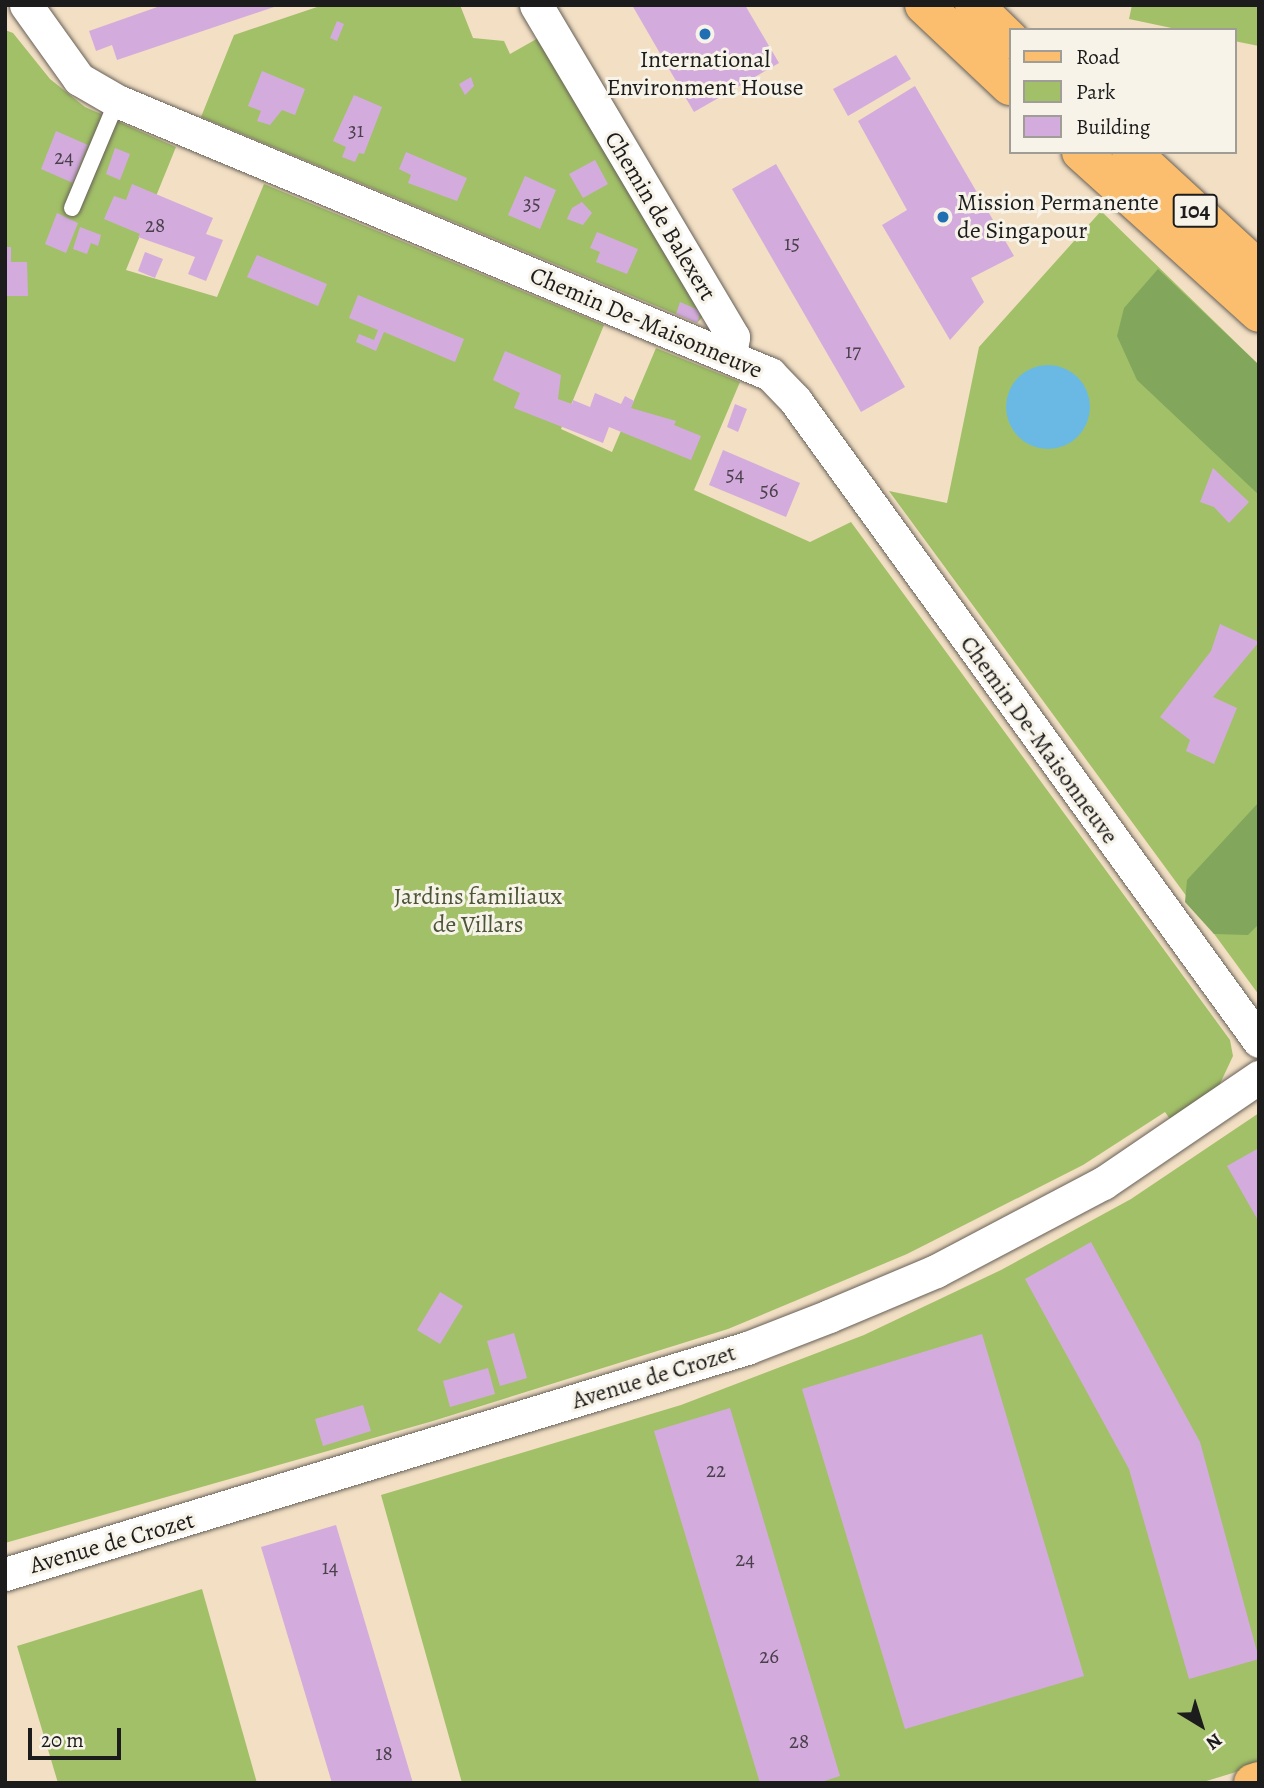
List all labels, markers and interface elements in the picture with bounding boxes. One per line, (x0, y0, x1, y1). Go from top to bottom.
marker: International Environment House (697, 26, 713, 42)
legend (1009, 28, 1236, 154)
text: Road (1076, 43, 1120, 71)
place label: International Environment House (606, 46, 804, 102)
text: Park (1076, 78, 1115, 106)
text: Building (1076, 113, 1150, 141)
house number: 31 (348, 117, 364, 143)
street label: Chemin de Balexert (598, 126, 722, 306)
house number: 24 (54, 144, 74, 170)
place label: Mission Permanente de Singapour (957, 189, 1159, 245)
house number: 35 (523, 190, 541, 216)
road number: 104 (1172, 192, 1218, 230)
marker: Mission Permanente de Singapour (935, 209, 951, 225)
house number: 28 (145, 212, 165, 238)
house number: 15 (784, 230, 800, 256)
street label: Chemin De-Maisonneuve (525, 261, 767, 385)
house number: 17 (845, 338, 861, 364)
house number: 54 (726, 461, 744, 487)
house number: 56 (760, 477, 778, 503)
street label: Chemin De-Maisonneuve (954, 630, 1124, 850)
park label: Jardins familiaux de Villars (394, 883, 562, 939)
street label: Avenue de Crozet (569, 1338, 739, 1416)
house number: 22 (706, 1457, 726, 1483)
street label: Avenue de Crozet (26, 1506, 198, 1580)
house number: 24 (735, 1546, 755, 1572)
house number: 14 (322, 1554, 338, 1580)
house number: 26 (759, 1643, 779, 1669)
north arrow (1166, 1690, 1236, 1760)
scale bar (32, 1714, 124, 1758)
text: 20 m (41, 1726, 84, 1754)
text: N (1200, 1727, 1227, 1756)
house number: 28 (789, 1728, 809, 1754)
house number: 18 (375, 1740, 393, 1766)

